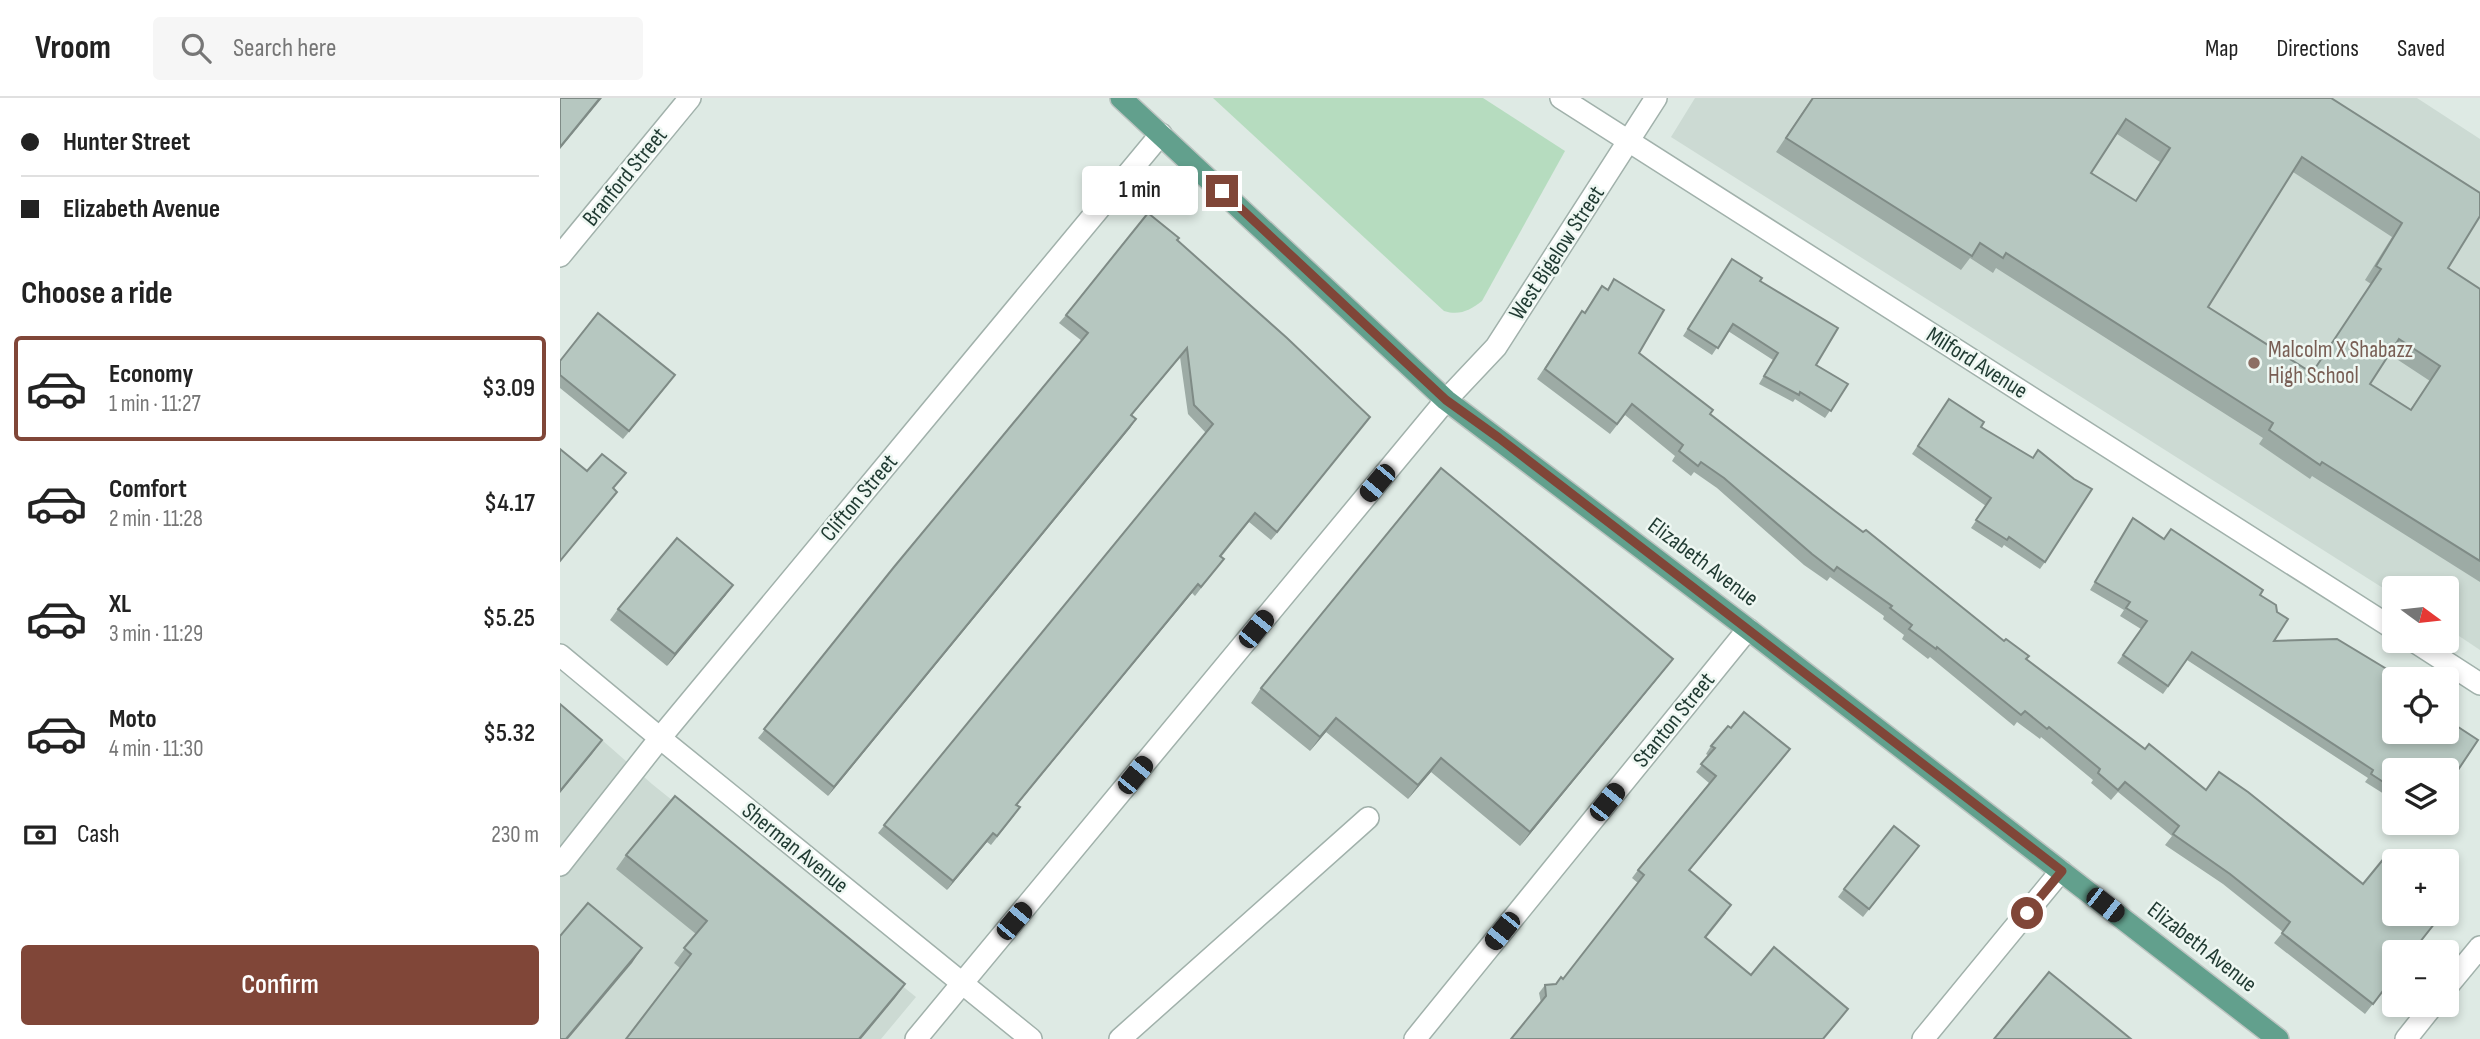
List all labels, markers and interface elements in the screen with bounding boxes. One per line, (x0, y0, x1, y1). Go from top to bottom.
search box (153, 17, 643, 80)
text: Vroom (35, 28, 111, 68)
icon: search (177, 29, 215, 67)
text: Search here (233, 33, 336, 64)
text: Map (2205, 34, 2238, 63)
text: Directions (2276, 34, 2359, 63)
text: Saved (2397, 34, 2445, 63)
street label: Branford Street (577, 122, 673, 232)
text: Hunter Street (63, 127, 190, 158)
callout: 1 min (1082, 166, 1198, 216)
route end (1206, 175, 1238, 207)
text: 1 min (1119, 176, 1161, 204)
street label: West Bigelow Street (1503, 181, 1611, 325)
text: Elizabeth Avenue (63, 194, 220, 225)
text: Choose a ride (21, 274, 173, 313)
street label: Milford Avenue (1921, 321, 2033, 405)
place label: Malcolm X Shabazz High School (2268, 336, 2413, 390)
marker: Malcolm X Shabazz High School (2246, 355, 2262, 371)
icon: car (25, 357, 88, 420)
text: Economy (109, 359, 193, 390)
text: $3.09 (482, 373, 535, 404)
text: 1 min · 11:27 (109, 390, 201, 418)
street label: Clifton Street (814, 449, 904, 547)
car (1356, 460, 1399, 506)
icon: car (25, 472, 88, 535)
text: Comfort (109, 474, 187, 505)
text: $4.17 (484, 488, 535, 519)
text: 2 min · 11:28 (109, 505, 203, 533)
street label: Elizabeth Avenue (1642, 511, 1764, 613)
north arrow (2382, 576, 2459, 653)
map controls (2382, 576, 2459, 1017)
icon: car (25, 587, 88, 650)
text: XL (109, 589, 131, 620)
text: $5.25 (483, 603, 535, 634)
car (1235, 606, 1278, 652)
text: 3 min · 11:29 (109, 620, 203, 648)
street label: Stanton Street (1627, 667, 1721, 773)
button: locate (2382, 667, 2459, 744)
icon: car (25, 702, 88, 765)
text: Moto (109, 704, 157, 735)
text: $5.32 (483, 718, 535, 749)
text: 4 min · 11:30 (109, 735, 203, 763)
car (1114, 752, 1157, 798)
button: layers (2382, 758, 2459, 835)
car (1586, 779, 1629, 825)
street label: Sherman Avenue (736, 797, 854, 899)
icon: cash (21, 816, 59, 854)
text: Cash (77, 819, 120, 850)
text: 230 m (491, 821, 539, 849)
button: + (2382, 849, 2459, 926)
car (2082, 884, 2129, 926)
street label: Elizabeth Avenue (2142, 896, 2262, 998)
route start (2011, 897, 2043, 929)
car (993, 898, 1036, 944)
car (1481, 908, 1524, 954)
button: − (2382, 940, 2459, 1017)
button: Confirm (21, 945, 539, 1025)

